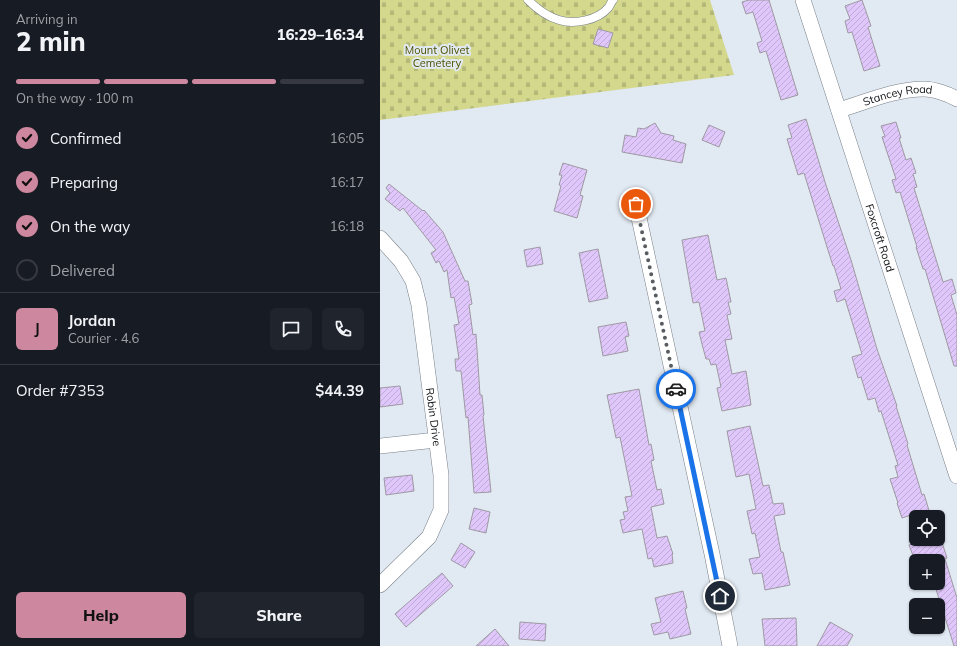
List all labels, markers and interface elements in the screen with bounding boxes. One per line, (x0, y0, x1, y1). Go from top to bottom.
text: Arriving in (16, 11, 78, 27)
text: 2 min (16, 25, 86, 58)
text: 16:29–16:34 (277, 25, 364, 44)
park label: Mount Olivet Cemetery (405, 43, 469, 70)
street label: Stancey Road (861, 82, 933, 109)
text: On the way · 100 m (16, 90, 133, 106)
icon: check (16, 127, 38, 149)
text: Confirmed (50, 129, 121, 148)
text: 16:05 (330, 130, 364, 146)
icon: check (16, 171, 38, 193)
text: Preparing (50, 173, 118, 192)
text: 16:17 (330, 174, 364, 190)
pin (619, 187, 653, 221)
icon: bag (625, 193, 647, 215)
street label: Foxcroft Road (862, 202, 898, 274)
icon: check (16, 215, 38, 237)
text: On the way (50, 217, 130, 236)
text: 16:18 (330, 218, 364, 234)
text: Delivered (50, 261, 115, 280)
button: chat (270, 308, 312, 350)
button: phone (322, 308, 364, 350)
text: Jordan (68, 311, 116, 330)
text: J (34, 319, 40, 338)
text: Courier · 4.6 (68, 330, 139, 346)
courier (656, 369, 696, 409)
icon: car (665, 378, 687, 400)
text: Order #7353 (16, 381, 104, 400)
text: $44.39 (315, 381, 364, 400)
street label: Robin Drive (423, 387, 444, 447)
map controls (909, 510, 945, 634)
button: locate (909, 510, 945, 546)
button: + (909, 554, 945, 590)
pin (703, 579, 737, 613)
icon: home (709, 585, 731, 607)
button: Help (16, 592, 186, 638)
button: Share (194, 592, 364, 638)
button: − (909, 598, 945, 634)

